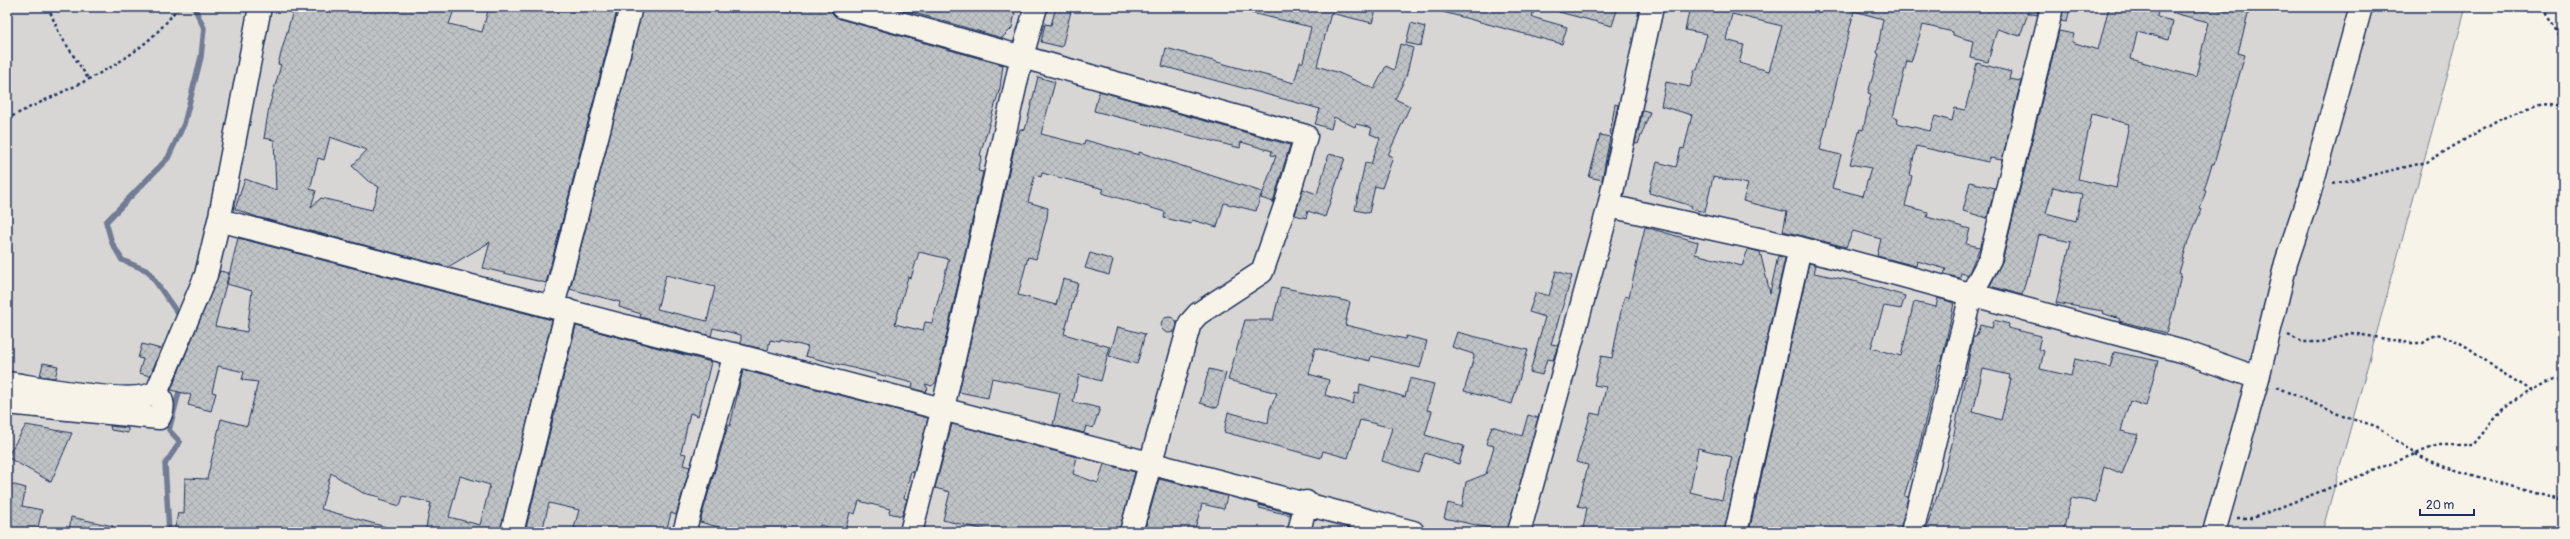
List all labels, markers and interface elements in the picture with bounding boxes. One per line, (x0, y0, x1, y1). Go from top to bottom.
scale bar (2420, 491, 2474, 517)
text: 20 m (2426, 498, 2455, 513)

